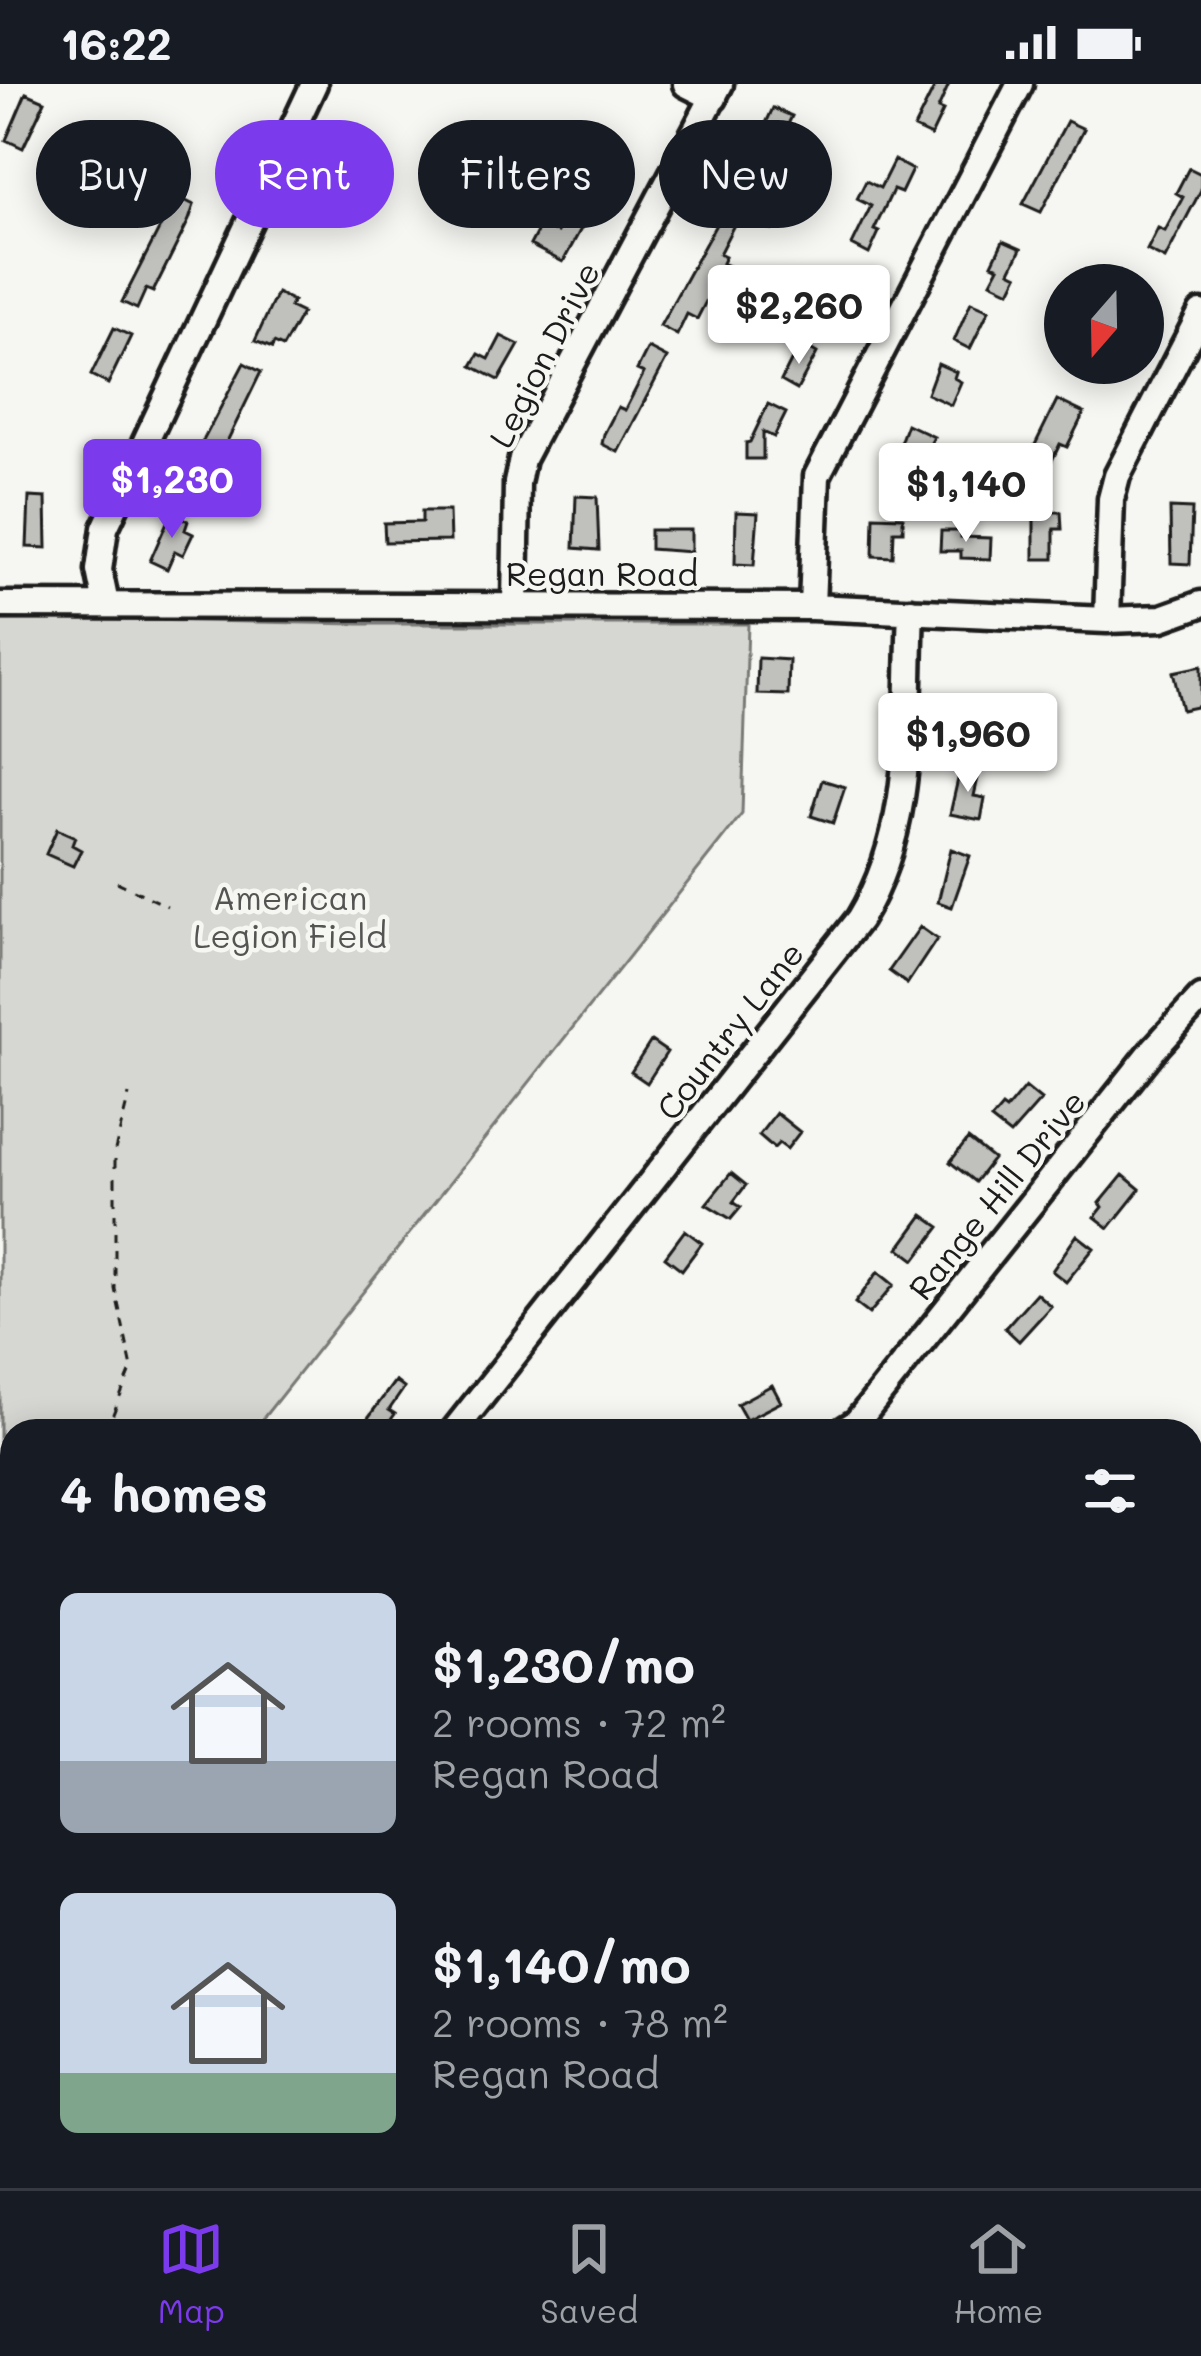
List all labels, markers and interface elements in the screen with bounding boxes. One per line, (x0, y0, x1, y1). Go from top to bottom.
text: 16:22 (60, 13, 172, 71)
chip: Buy (36, 120, 191, 228)
chip: Rent (215, 120, 394, 228)
chip: Filters (418, 120, 635, 228)
chip: New (659, 120, 832, 228)
street label: Legion Drive (478, 254, 608, 454)
north arrow (1044, 264, 1164, 384)
map controls (1044, 264, 1164, 384)
pin: $2,260 (701, 265, 897, 367)
text: $2,260 (735, 278, 863, 329)
pin: $1,230 (74, 439, 270, 541)
pin: $1,140 (868, 443, 1064, 545)
text: $1,230 (110, 452, 234, 503)
text: $1,140 (906, 456, 1026, 507)
street label: Regan Road (506, 551, 698, 594)
pin: $1,960 (870, 693, 1066, 795)
text: $1,960 (905, 706, 1031, 757)
park label: American Legion Field (193, 875, 387, 956)
street label: Country Lane (646, 932, 813, 1129)
street label: Range Hill Drive (898, 1080, 1094, 1308)
text: 4 homes (60, 1458, 268, 1525)
icon: filters (1077, 1458, 1143, 1524)
text: $1,230/mo (432, 1629, 695, 1696)
icon: home (156, 1641, 300, 1785)
text: 2 rooms · 72 m² (432, 1696, 726, 1747)
text: Regan Road (432, 1747, 659, 1798)
text: $1,140/mo (432, 1929, 691, 1996)
icon: home (156, 1941, 300, 2085)
text: 2 rooms · 78 m² (432, 1996, 728, 2047)
text: Regan Road (432, 2047, 659, 2098)
tab: Map (158, 2216, 225, 2331)
tab: Saved (540, 2216, 638, 2331)
tab: Home (954, 2216, 1043, 2331)

